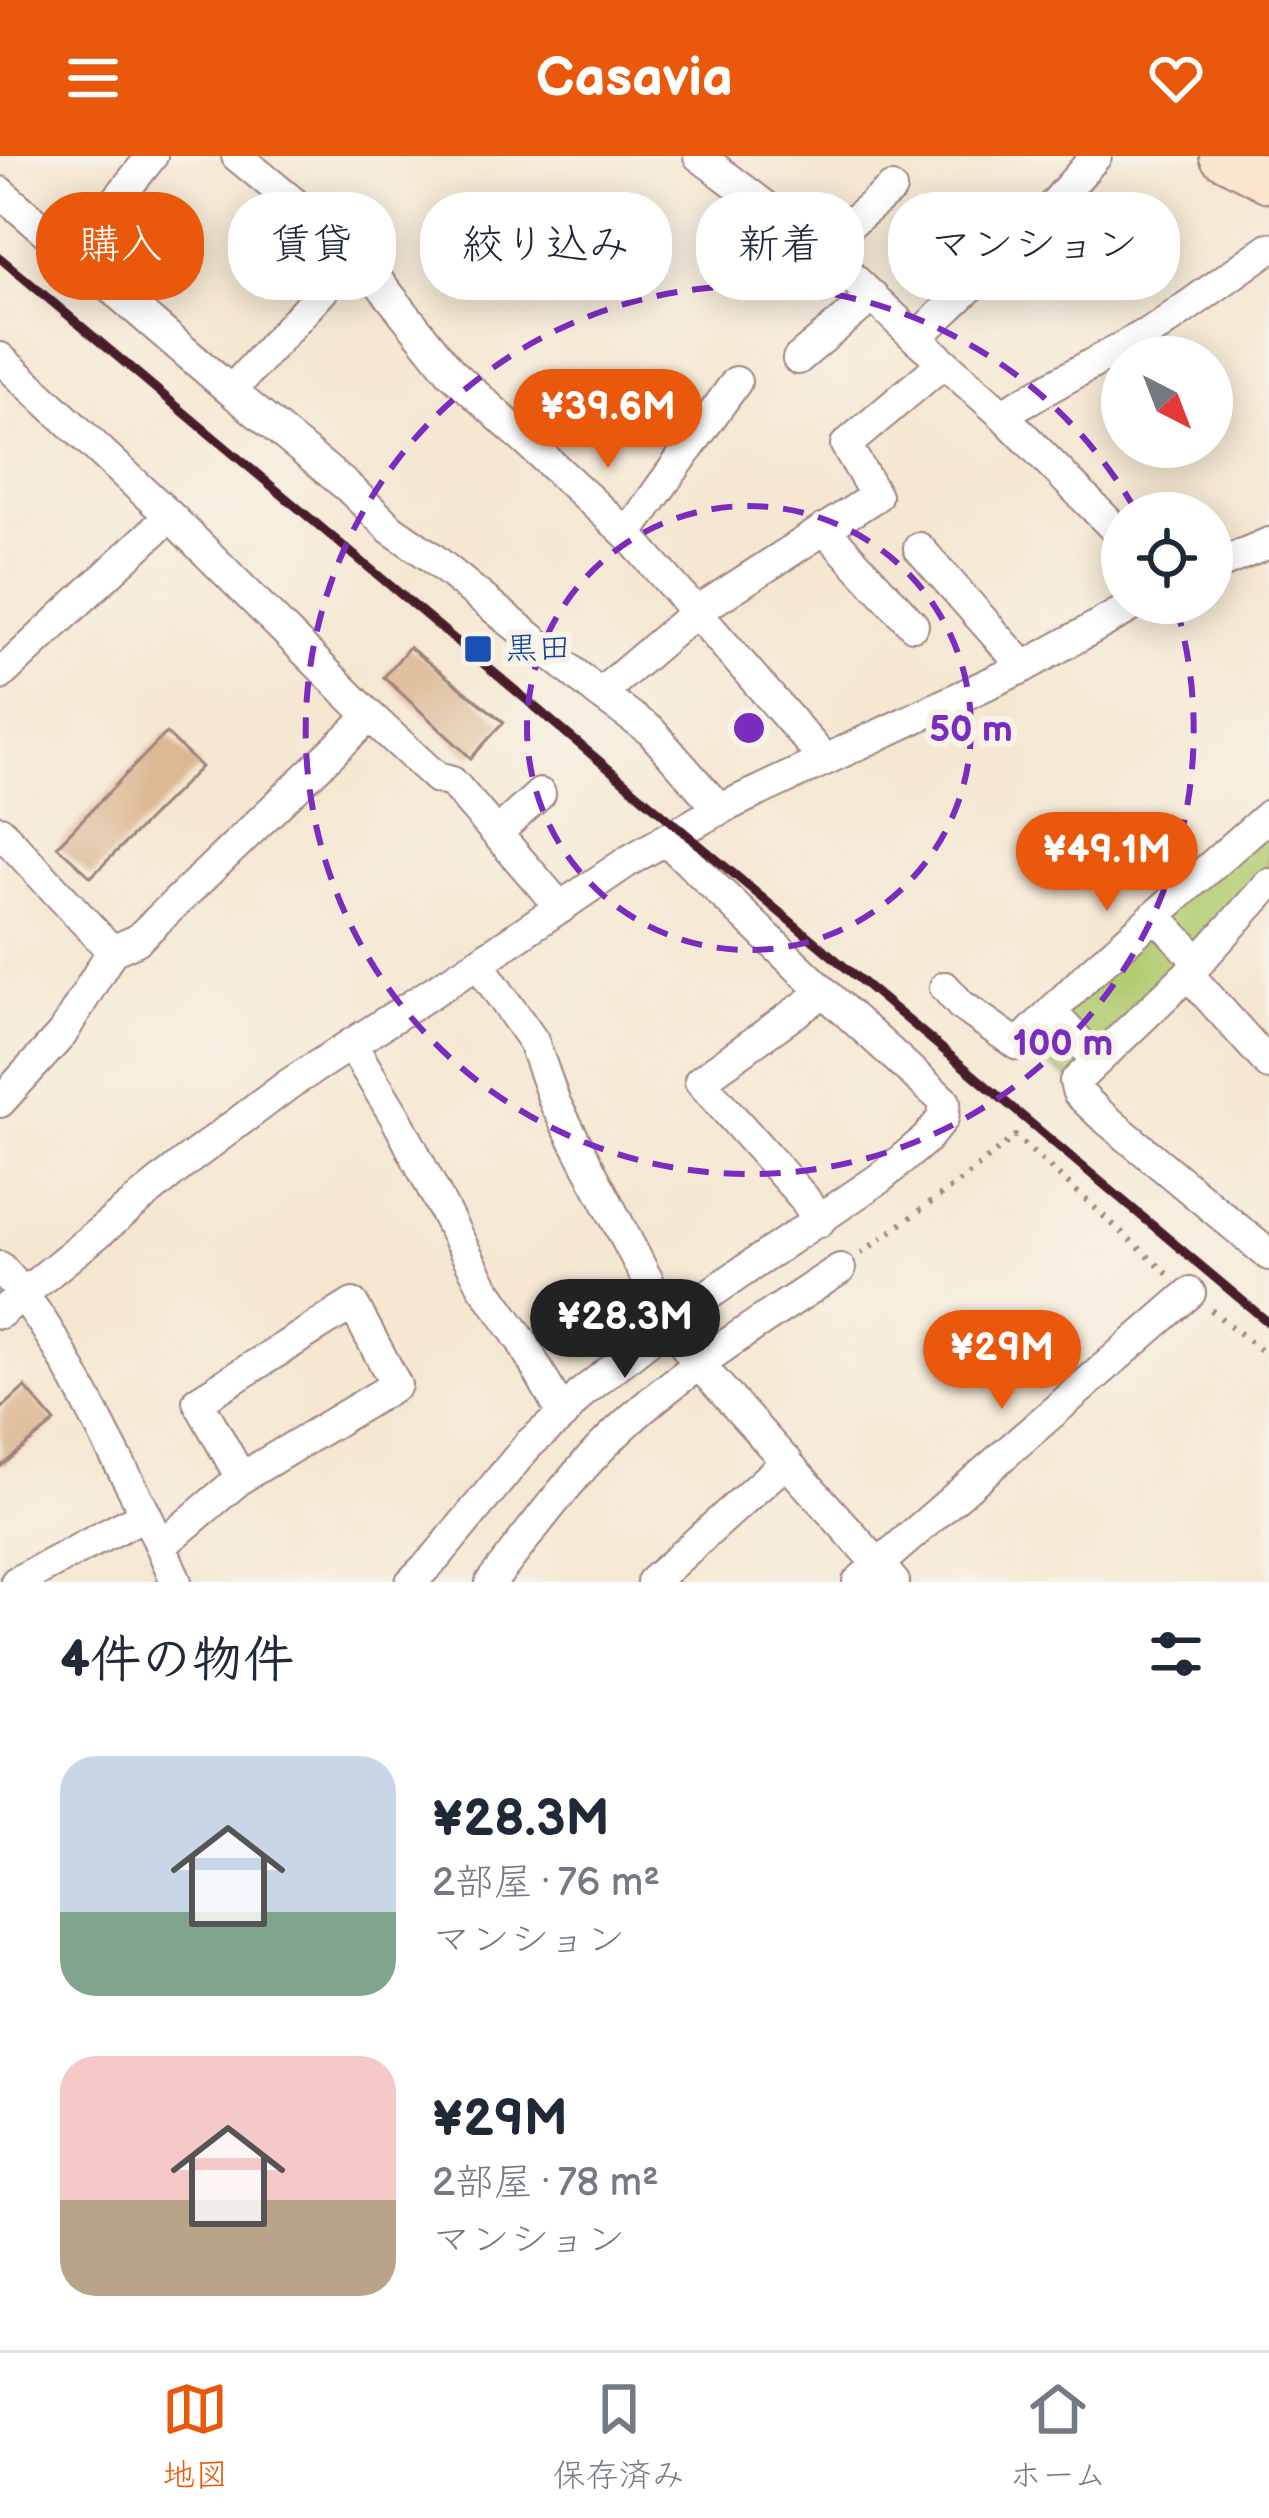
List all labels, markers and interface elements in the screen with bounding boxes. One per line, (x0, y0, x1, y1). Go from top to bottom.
icon: menu (60, 45, 126, 111)
icon: heart (1143, 45, 1209, 111)
text: Casavia (536, 46, 733, 111)
chip: 購入 (36, 192, 204, 300)
chip: 賃貸 (228, 192, 396, 300)
chip: 絞り込み (420, 192, 672, 300)
chip: 新着 (696, 192, 864, 300)
chip: マンション (888, 192, 1180, 300)
north arrow (1101, 336, 1233, 468)
map controls (1101, 336, 1233, 624)
pin: ¥39.6M (510, 369, 706, 471)
text: ¥39.6M (540, 384, 676, 431)
button: locate (1101, 492, 1233, 624)
place label: 黒田 (505, 629, 571, 669)
marker: 黒田 (462, 633, 494, 665)
centre of rings (728, 707, 770, 749)
text: 50 m (929, 709, 1013, 752)
pin: ¥49.1M (1009, 812, 1205, 914)
text: ¥49.1M (1043, 827, 1171, 874)
text: 100 m (1013, 1023, 1113, 1066)
pin: ¥28.3M (527, 1279, 723, 1381)
text: ¥28.3M (557, 1294, 693, 1341)
pin: ¥29M (931, 1310, 1073, 1412)
text: ¥29M (950, 1325, 1054, 1372)
icon: filters (1143, 1621, 1209, 1687)
text: 4件の物件 (60, 1630, 294, 1691)
text: ¥28.3M (432, 1789, 610, 1850)
icon: home (156, 1804, 300, 1948)
text: 2部屋 · 76 m² (432, 1860, 660, 1907)
text: マンション (432, 1917, 625, 1964)
text: ¥29M (432, 2089, 568, 2150)
icon: home (156, 2104, 300, 2248)
text: 2部屋 · 78 m² (432, 2160, 659, 2207)
text: マンション (432, 2217, 625, 2264)
tab: 地図 (162, 2376, 228, 2496)
tab: 保存済み (553, 2376, 685, 2496)
tab: ホーム (1009, 2376, 1107, 2496)

